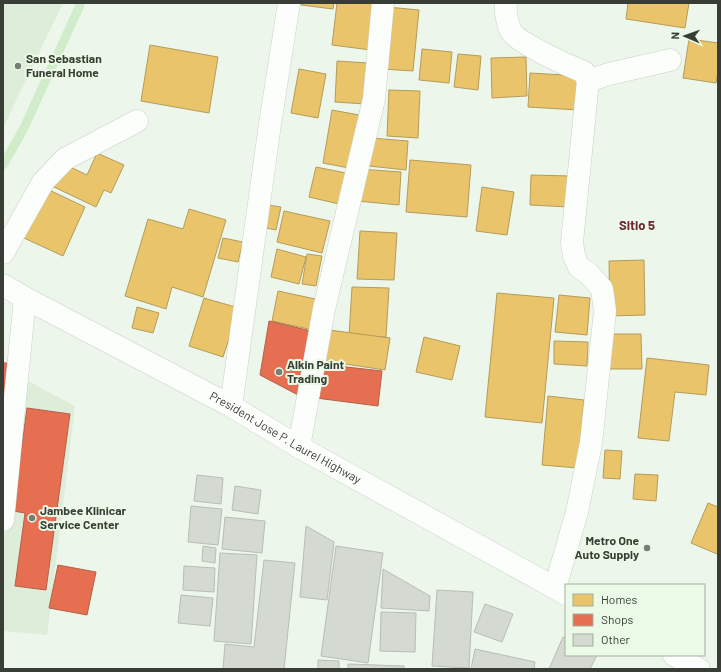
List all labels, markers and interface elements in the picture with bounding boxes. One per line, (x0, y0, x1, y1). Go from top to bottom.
north arrow (665, 16, 705, 56)
text: N (668, 32, 681, 40)
place label: San Sebastian Funeral Home (26, 51, 102, 79)
marker: San Sebastian Funeral Home (13, 61, 23, 71)
district label: Sitio 5 (619, 217, 655, 233)
place label: Alkin Paint Trading (287, 357, 344, 385)
marker: Alkin Paint Trading (274, 367, 284, 377)
street label: President Jose P. Laurel Highway (208, 388, 364, 486)
place label: Jambee Klinicar Service Center (40, 503, 127, 531)
marker: Jambee Klinicar Service Center (27, 513, 37, 523)
place label: Metro One Auto Supply (575, 533, 639, 561)
marker: Metro One Auto Supply (642, 543, 652, 553)
legend (565, 584, 705, 656)
text: Homes (601, 592, 638, 606)
text: Shops (601, 612, 634, 626)
text: Other (601, 632, 631, 646)

